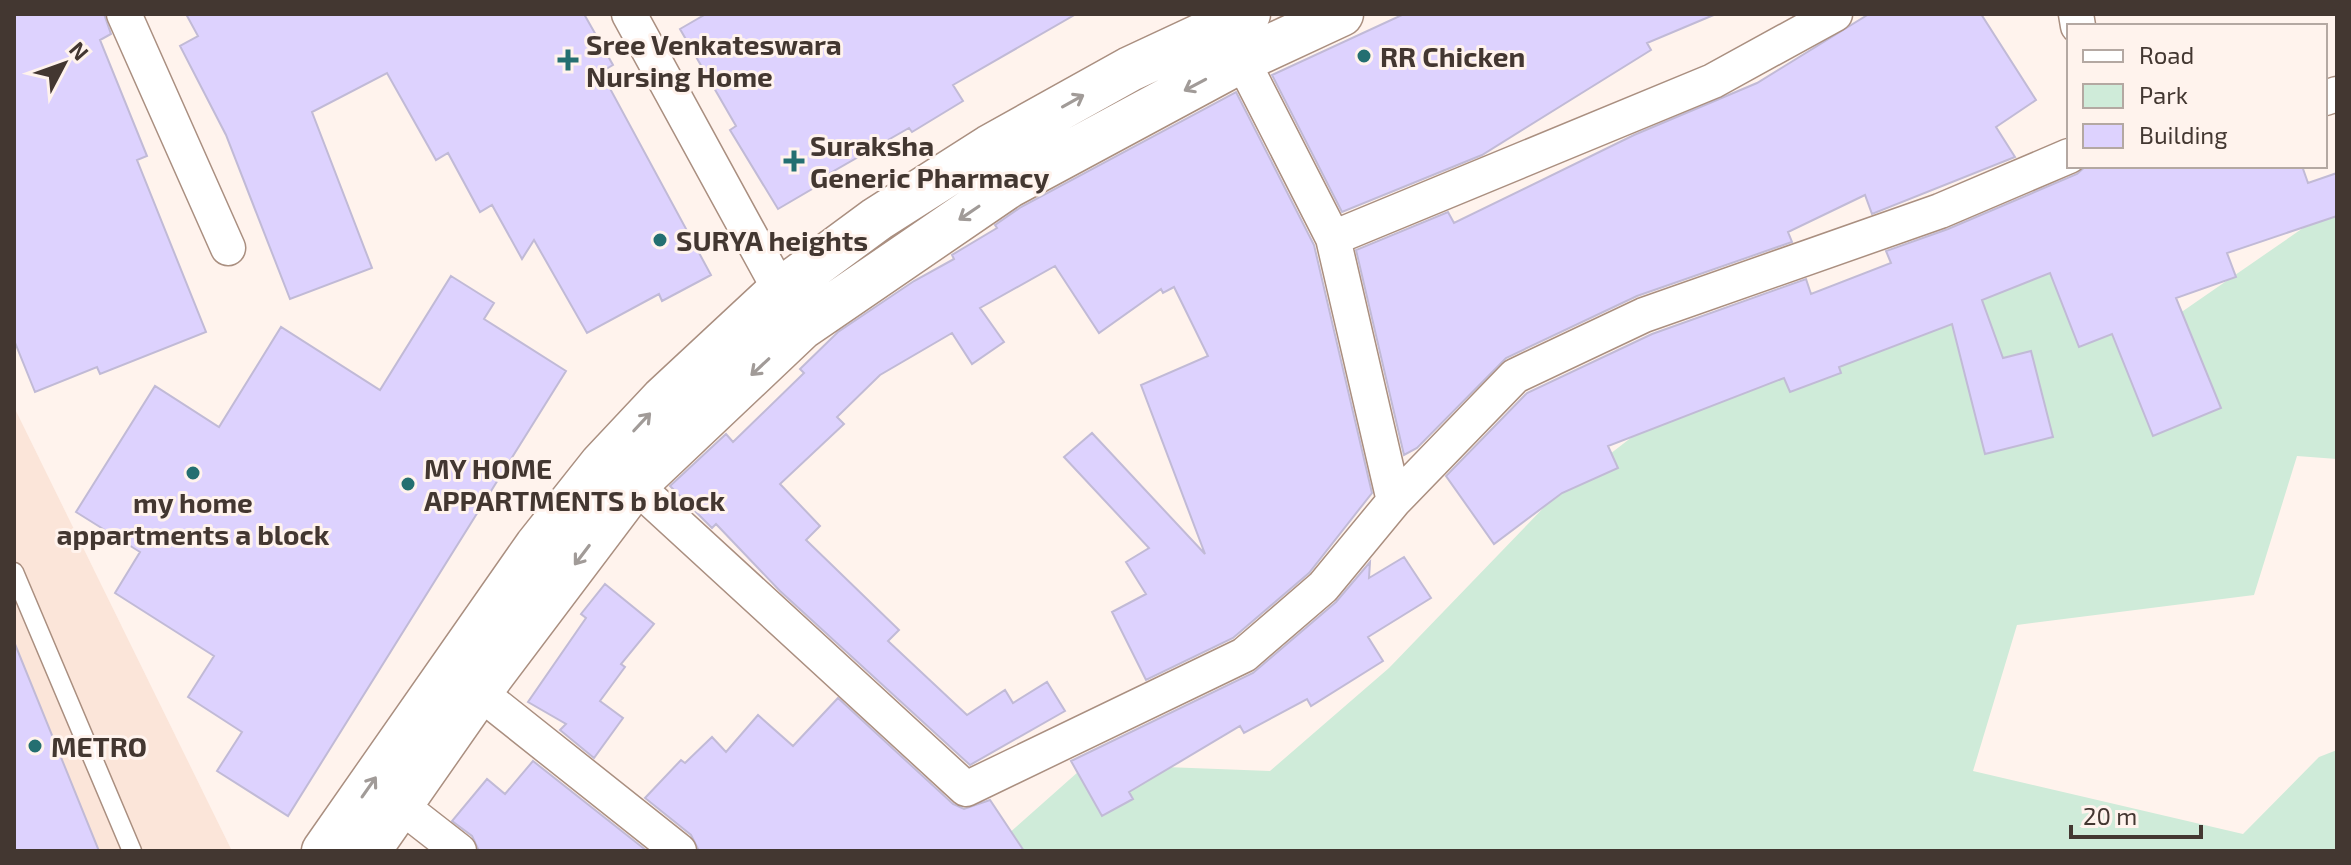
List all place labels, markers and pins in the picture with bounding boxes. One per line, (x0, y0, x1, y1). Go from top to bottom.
place label: Sree Venkateswara Nursing Home (586, 27, 842, 93)
place label: RR Chicken (1380, 39, 1525, 73)
marker: RR Chicken (1355, 47, 1373, 65)
marker: Sree Venkateswara Nursing Home (557, 49, 579, 71)
place label: Suraksha Generic Pharmacy (810, 128, 1049, 194)
marker: Suraksha Generic Pharmacy (785, 152, 803, 170)
place label: SURYA heights (676, 223, 868, 257)
marker: SURYA heights (651, 231, 669, 249)
place label: MY HOME APPARTMENTS b block (424, 451, 726, 517)
marker: my home appartments a block (184, 464, 202, 482)
marker: MY HOME APPARTMENTS b block (399, 475, 417, 493)
place label: my home appartments a block (57, 485, 330, 551)
place label: METRO (51, 729, 147, 763)
marker: METRO (26, 737, 44, 755)

